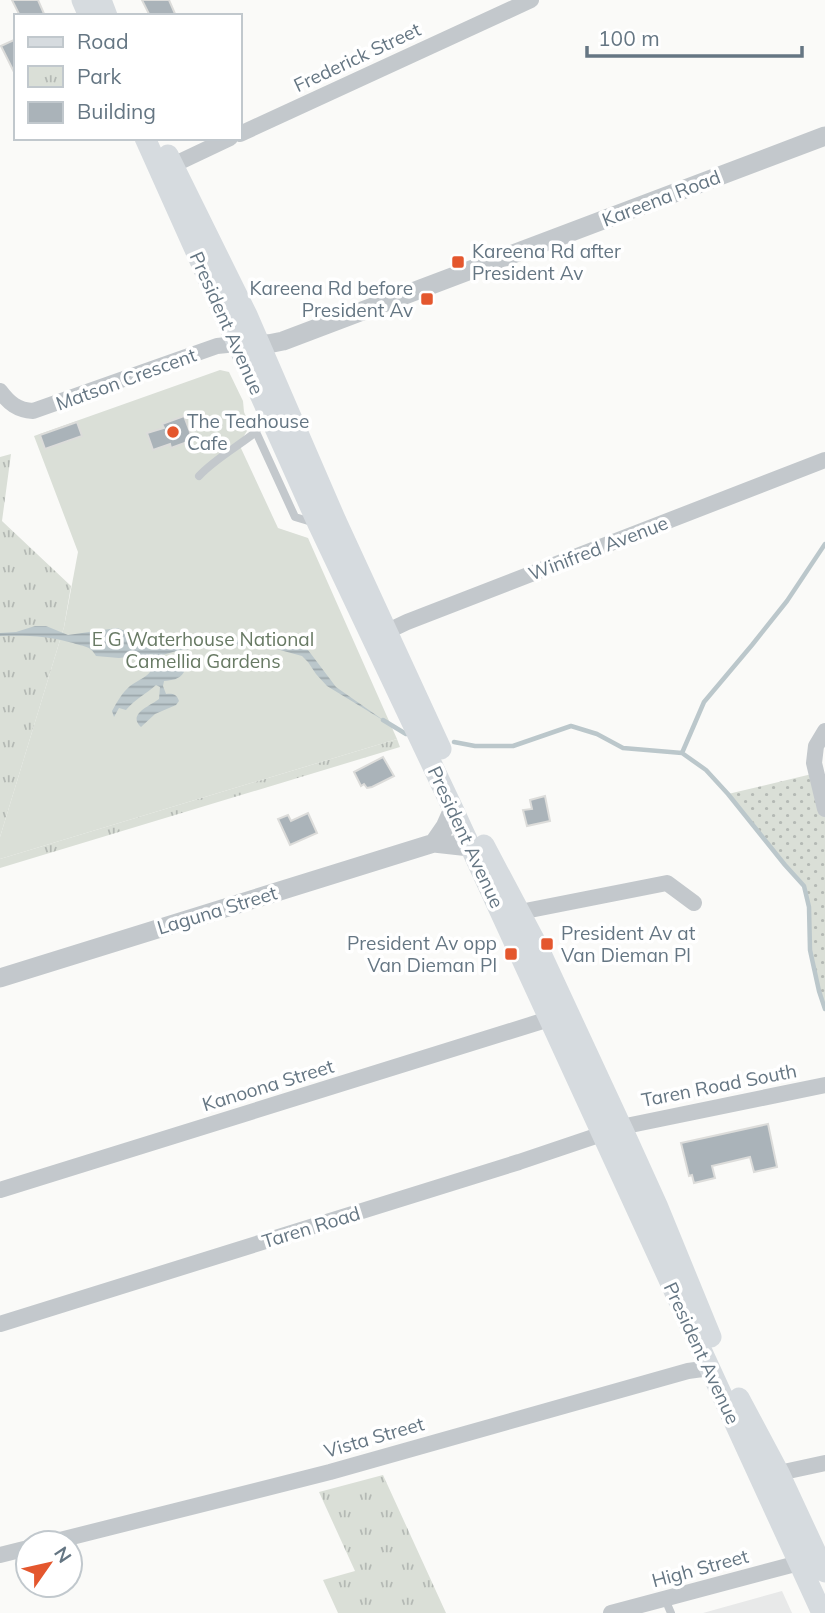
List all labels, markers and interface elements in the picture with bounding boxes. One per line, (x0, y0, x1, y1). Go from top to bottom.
legend (14, 14, 242, 140)
scale bar (587, 14, 802, 58)
street label: Frederick Street (290, 17, 425, 97)
text: 100 m (598, 25, 660, 51)
text: Road (77, 28, 128, 54)
text: Park (77, 63, 121, 89)
text: Building (77, 98, 156, 124)
street label: Kareena Road (598, 164, 724, 232)
place label: Kareena Rd after President Av (472, 239, 621, 285)
street label: President Avenue (185, 248, 269, 398)
marker: Kareena Rd after President Av (450, 254, 466, 270)
place label: Kareena Rd before President Av (249, 276, 413, 322)
marker: Kareena Rd before President Av (419, 291, 435, 307)
street label: Matson Crescent (53, 342, 200, 416)
place label: The Teahouse Cafe (187, 409, 309, 455)
marker: The Teahouse Cafe (165, 424, 181, 440)
street label: Winifred Avenue (525, 510, 671, 586)
park label: E G Waterhouse National Camellia Gardens (92, 627, 314, 673)
street label: President Avenue (423, 762, 509, 912)
street label: Laguna Street (154, 880, 280, 940)
place label: President Av at Van Dieman Pl (561, 921, 696, 967)
place label: President Av opp Van Dieman Pl (347, 931, 497, 977)
marker: President Av at Van Dieman Pl (539, 936, 555, 952)
marker: President Av opp Van Dieman Pl (503, 946, 519, 962)
street label: Kanoona Street (199, 1053, 337, 1116)
street label: Taren Road South (639, 1058, 799, 1112)
street label: Taren Road (259, 1201, 363, 1253)
street label: President Avenue (659, 1278, 745, 1428)
street label: Vista Street (321, 1411, 427, 1463)
north arrow (14, 1529, 84, 1599)
text: N (49, 1542, 77, 1567)
street label: High Street (649, 1543, 751, 1592)

